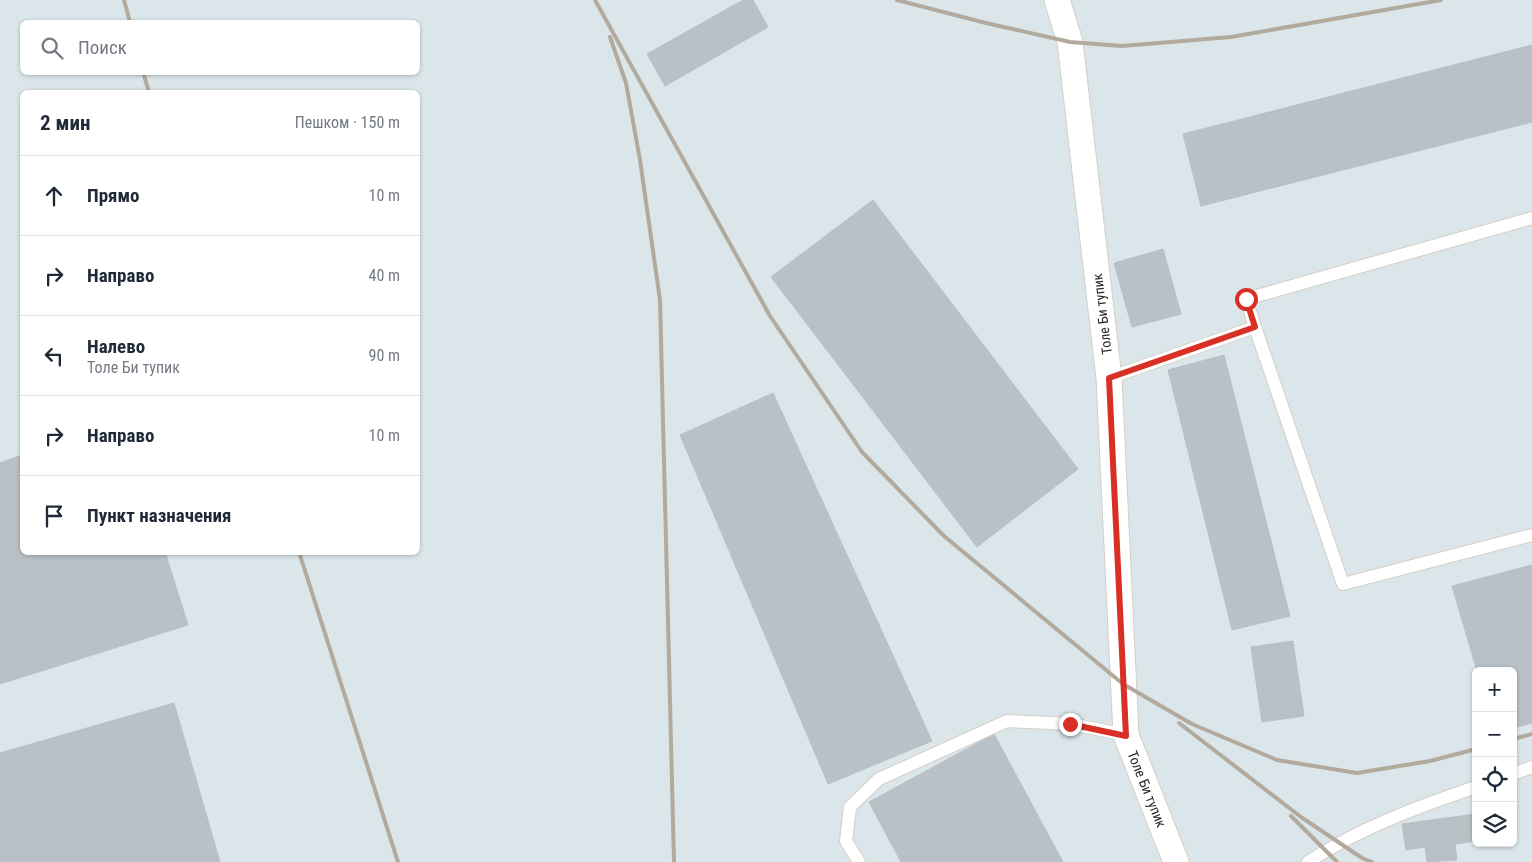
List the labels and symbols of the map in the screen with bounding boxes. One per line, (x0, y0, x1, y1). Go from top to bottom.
street label: Толе Би тупик (1089, 272, 1115, 355)
route start (1235, 288, 1258, 311)
route end (1059, 713, 1082, 736)
street label: Толе Би тупик (1124, 748, 1170, 830)

